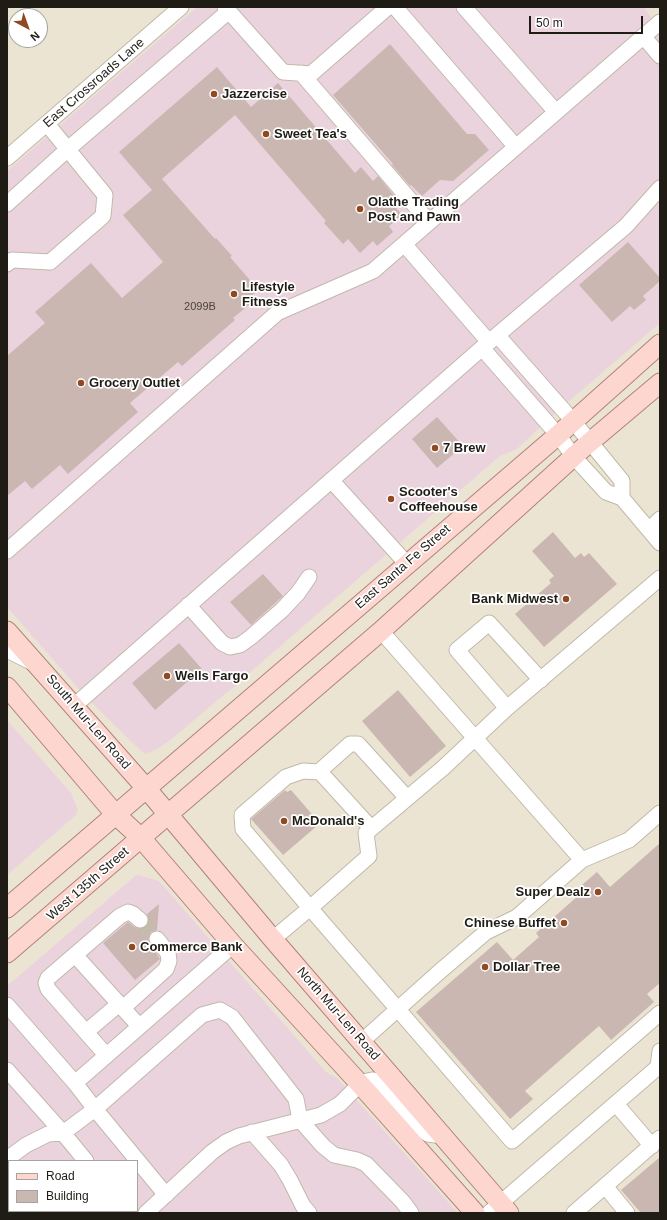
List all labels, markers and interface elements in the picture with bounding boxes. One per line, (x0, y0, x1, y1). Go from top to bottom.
north arrow (8, 8, 48, 48)
scale bar (531, 8, 645, 34)
text: 50 m (536, 16, 563, 30)
text: N (28, 29, 42, 43)
street label: East Crossroads Lane (40, 35, 148, 131)
place label: Jazzercise (222, 86, 287, 102)
marker: Jazzercise (209, 89, 219, 99)
place label: Sweet Tea's (274, 126, 347, 142)
marker: Sweet Tea's (261, 129, 271, 139)
place label: Olathe Trading Post and Pawn (368, 194, 460, 225)
marker: Olathe Trading Post and Pawn (355, 204, 365, 214)
place label: Lifestyle Fitness (242, 279, 295, 310)
marker: Lifestyle Fitness (229, 289, 239, 299)
house number: 2099B (184, 300, 216, 314)
place label: Grocery Outlet (89, 375, 180, 391)
marker: Grocery Outlet (76, 378, 86, 388)
place label: 7 Brew (443, 440, 486, 456)
marker: 7 Brew (430, 443, 440, 453)
place label: Scooter's Coffeehouse (399, 484, 478, 515)
marker: Scooter's Coffeehouse (386, 494, 396, 504)
street label: East Santa Fe Street (352, 522, 454, 612)
place label: Bank Midwest (471, 591, 558, 607)
marker: Bank Midwest (561, 594, 571, 604)
place label: Wells Fargo (175, 668, 248, 684)
street label: South Mur-Len Road (43, 671, 133, 773)
marker: Wells Fargo (162, 671, 172, 681)
place label: McDonald's (292, 813, 364, 829)
marker: McDonald's (279, 816, 289, 826)
street label: West 135th Street (44, 844, 132, 924)
place label: Super Dealz (516, 884, 590, 900)
marker: Super Dealz (593, 887, 603, 897)
place label: Chinese Buffet (464, 915, 556, 931)
marker: Chinese Buffet (559, 918, 569, 928)
place label: Commerce Bank (140, 939, 243, 955)
marker: Commerce Bank (127, 942, 137, 952)
place label: Dollar Tree (493, 959, 560, 975)
marker: Dollar Tree (480, 962, 490, 972)
street label: North Mur-Len Road (293, 964, 383, 1064)
legend (8, 1160, 138, 1212)
text: Road (46, 1169, 75, 1183)
text: Building (46, 1189, 89, 1203)

